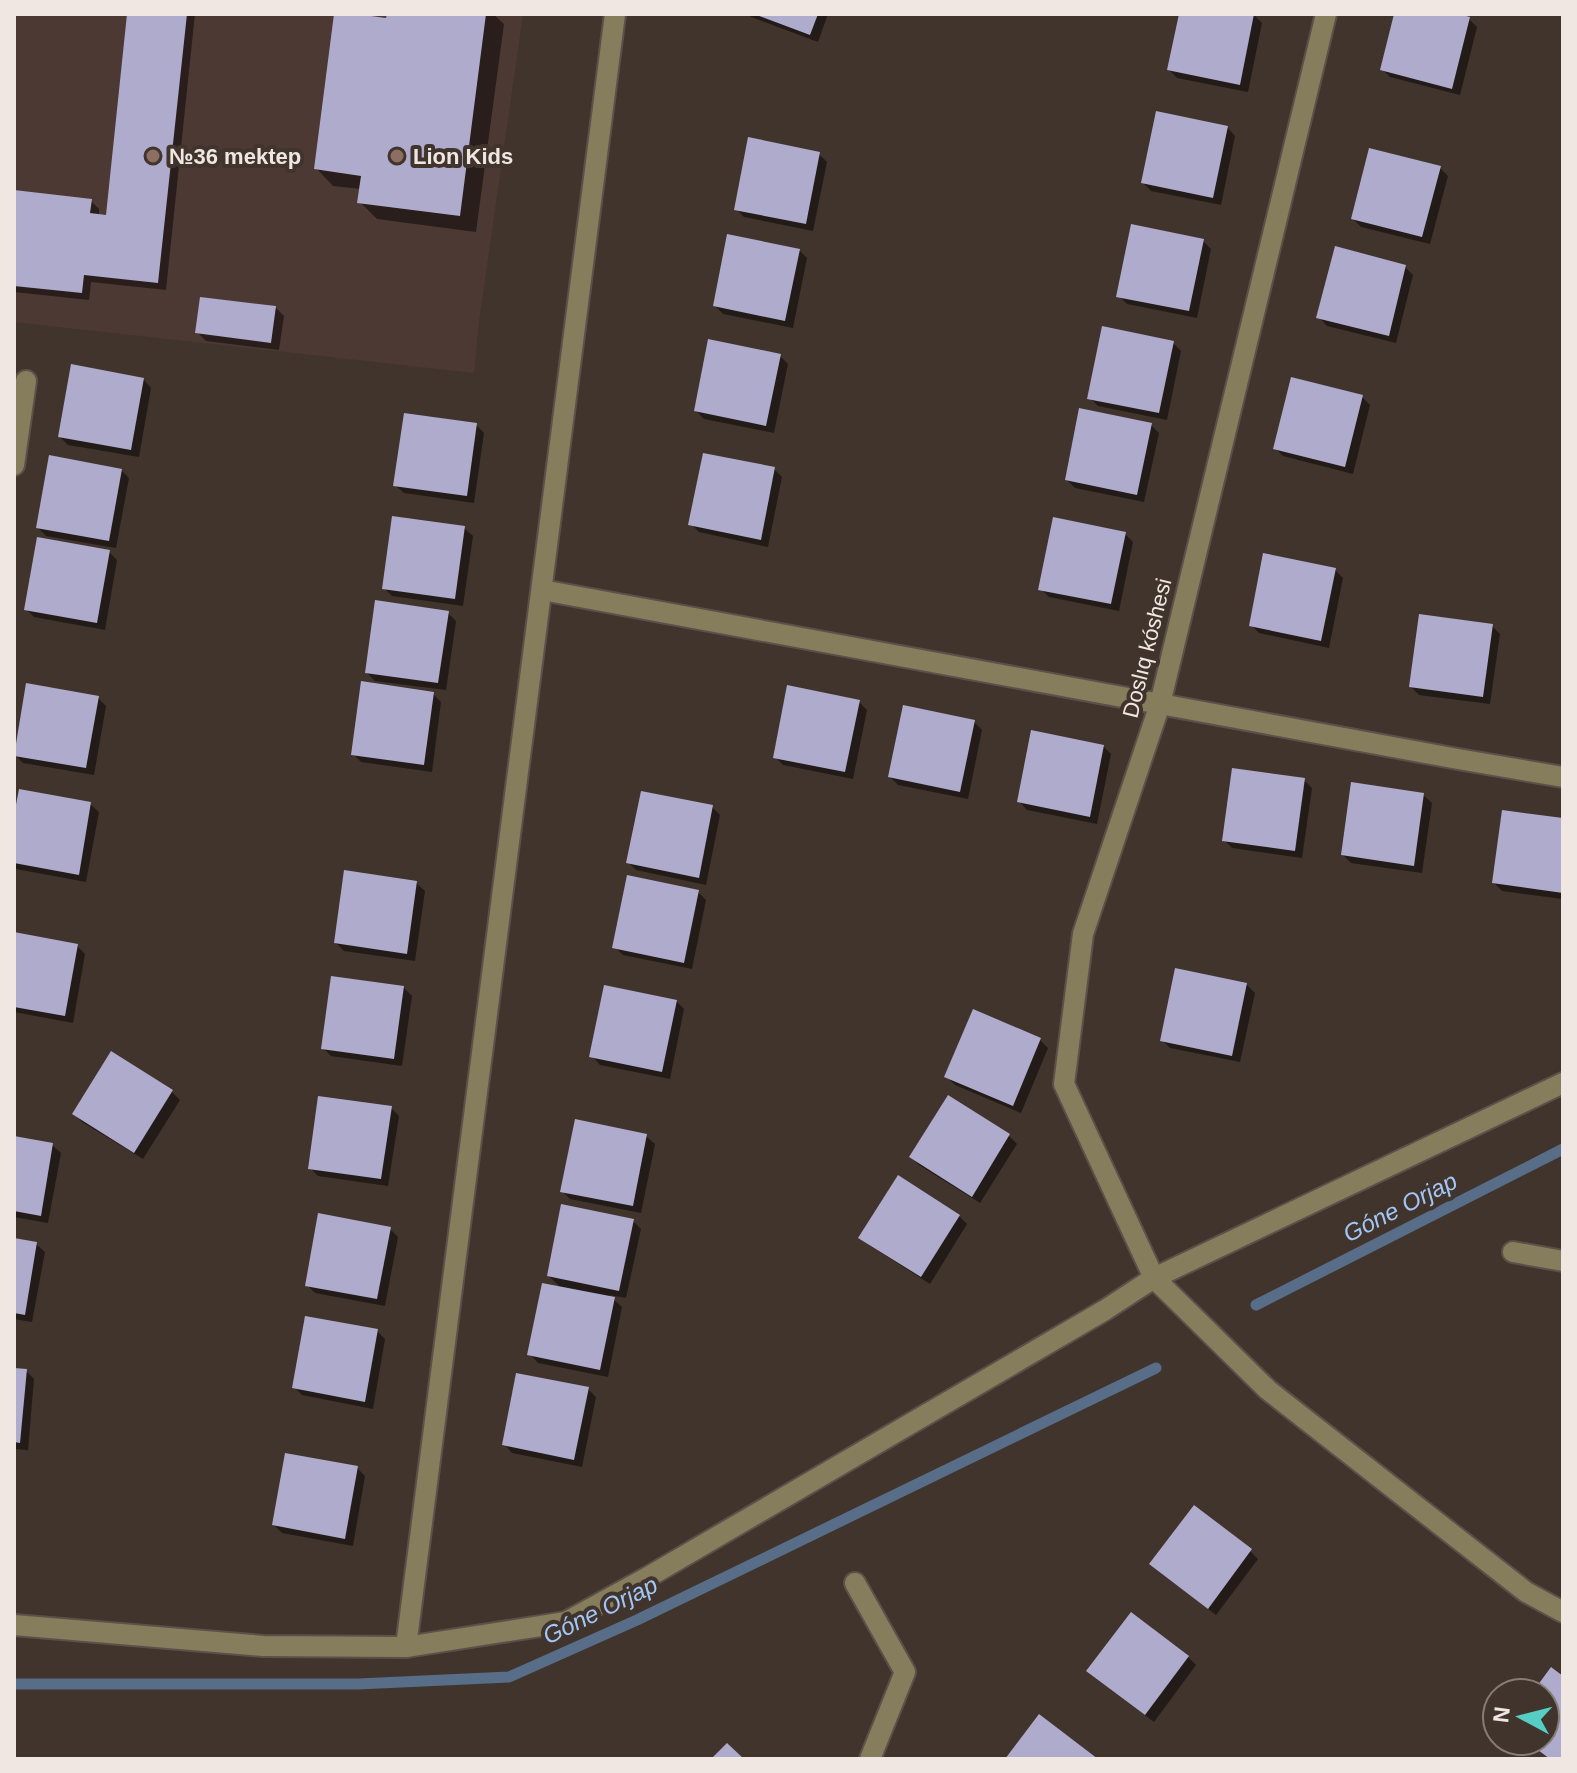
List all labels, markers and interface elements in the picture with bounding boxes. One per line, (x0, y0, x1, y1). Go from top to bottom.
place label: №36 mektep (169, 144, 301, 169)
place label: Lion Kids (413, 144, 513, 169)
marker: №36 mektep (144, 147, 162, 165)
marker: Lion Kids (388, 147, 406, 165)
street label: Doslıq kóshesi (1118, 576, 1176, 720)
water label: Góne Orjap (1339, 1167, 1461, 1247)
water label: Góne Orjap (538, 1571, 662, 1649)
north arrow (1481, 1677, 1561, 1757)
text: N (1488, 1705, 1515, 1724)

